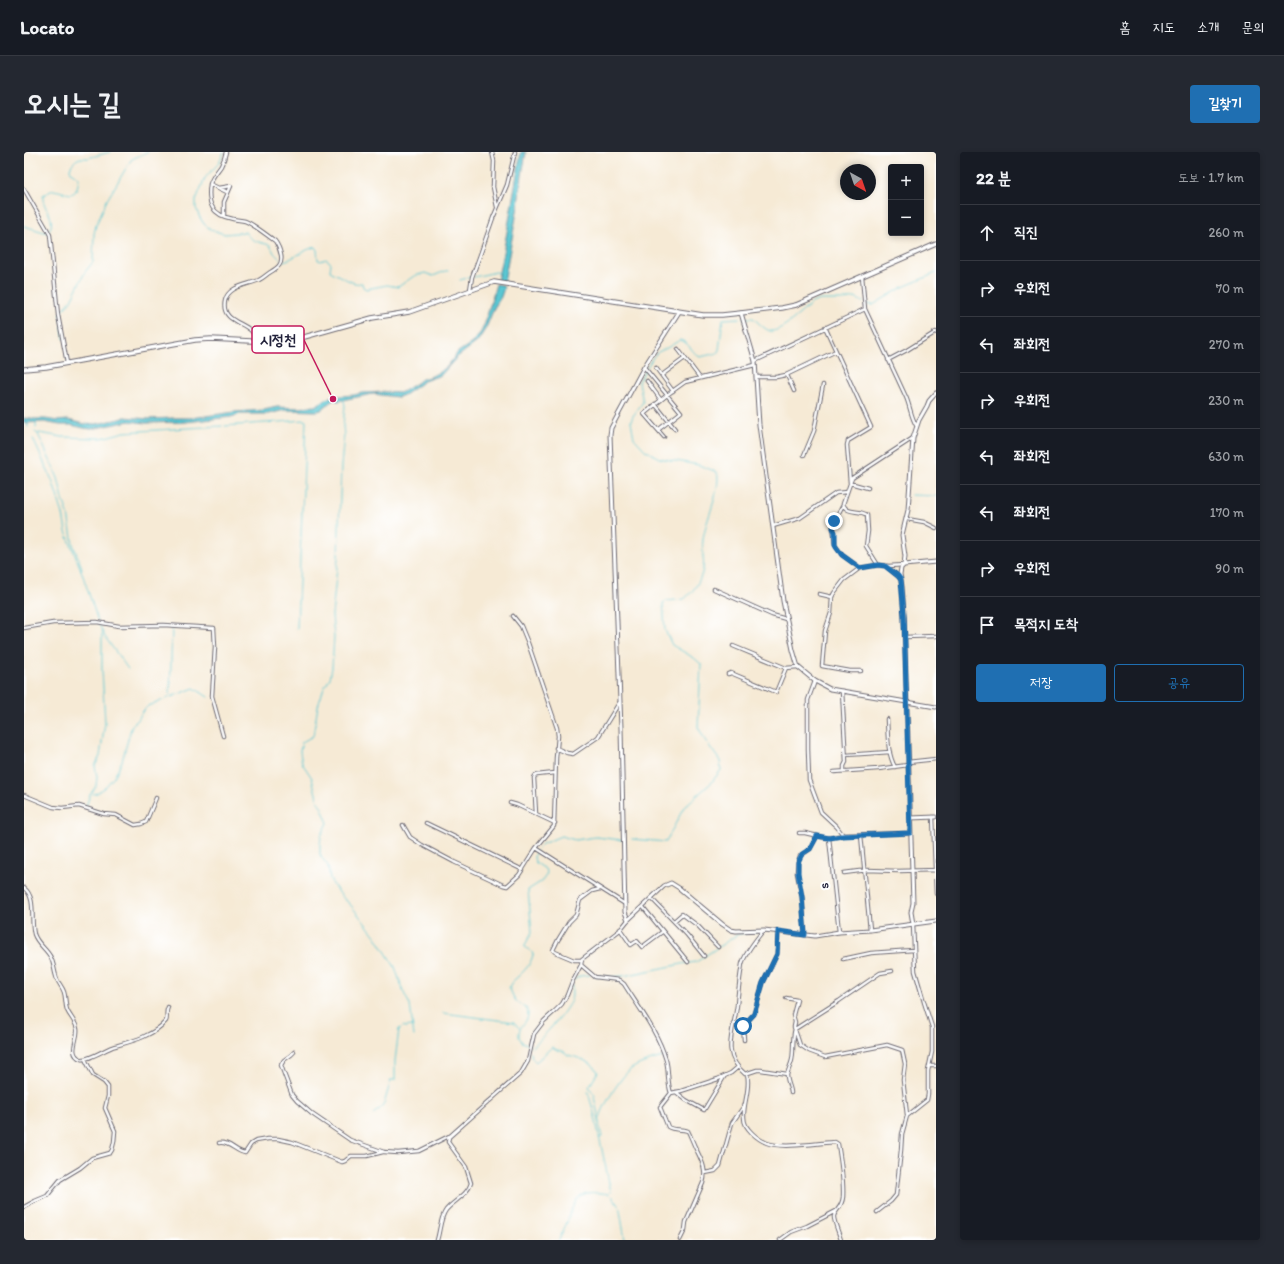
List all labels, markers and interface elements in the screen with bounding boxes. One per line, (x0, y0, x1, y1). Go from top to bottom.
text: Locato (20, 16, 74, 39)
text: 홈 (1119, 19, 1130, 36)
text: 지도 (1152, 19, 1175, 36)
text: 소개 (1197, 19, 1219, 36)
text: 문의 (1241, 19, 1264, 36)
button: 길찾기 (1190, 85, 1260, 123)
text: 오시는 길 (24, 86, 120, 120)
north arrow (840, 164, 876, 200)
map controls (888, 164, 924, 236)
button: + (888, 164, 924, 200)
text: 22 분 (976, 168, 1011, 188)
text: 도보 · 1.7 km (1178, 170, 1244, 185)
button: − (888, 200, 924, 236)
icon: ahead (976, 222, 998, 244)
text: 직진 (1014, 223, 1038, 241)
text: 260 m (1208, 225, 1244, 240)
icon: right (976, 278, 998, 300)
text: 우회전 (1014, 279, 1050, 297)
text: 70 m (1216, 281, 1244, 296)
callout: 시정천 (252, 326, 304, 353)
text: 시정천 (260, 331, 296, 349)
icon: left (976, 334, 998, 356)
text: 좌회전 (1014, 335, 1050, 353)
text: 270 m (1209, 337, 1244, 352)
icon: right (976, 390, 998, 412)
text: 우회전 (1014, 391, 1050, 409)
text: 230 m (1208, 393, 1244, 408)
icon: left (976, 446, 998, 468)
text: 좌회전 (1014, 447, 1050, 465)
text: 630 m (1208, 449, 1244, 464)
icon: left (976, 502, 998, 524)
text: 좌회전 (1014, 503, 1050, 521)
text: 170 m (1210, 505, 1244, 520)
route end (825, 512, 843, 530)
icon: right (976, 558, 998, 580)
text: 우회전 (1014, 559, 1050, 577)
text: 90 m (1215, 561, 1244, 576)
icon: arrive (976, 614, 998, 636)
text: 목적지 도착 (1014, 615, 1078, 633)
button: 저장 (976, 664, 1106, 702)
button: 공유 (1114, 664, 1244, 702)
street label: s (815, 882, 833, 890)
route start (734, 1017, 752, 1035)

